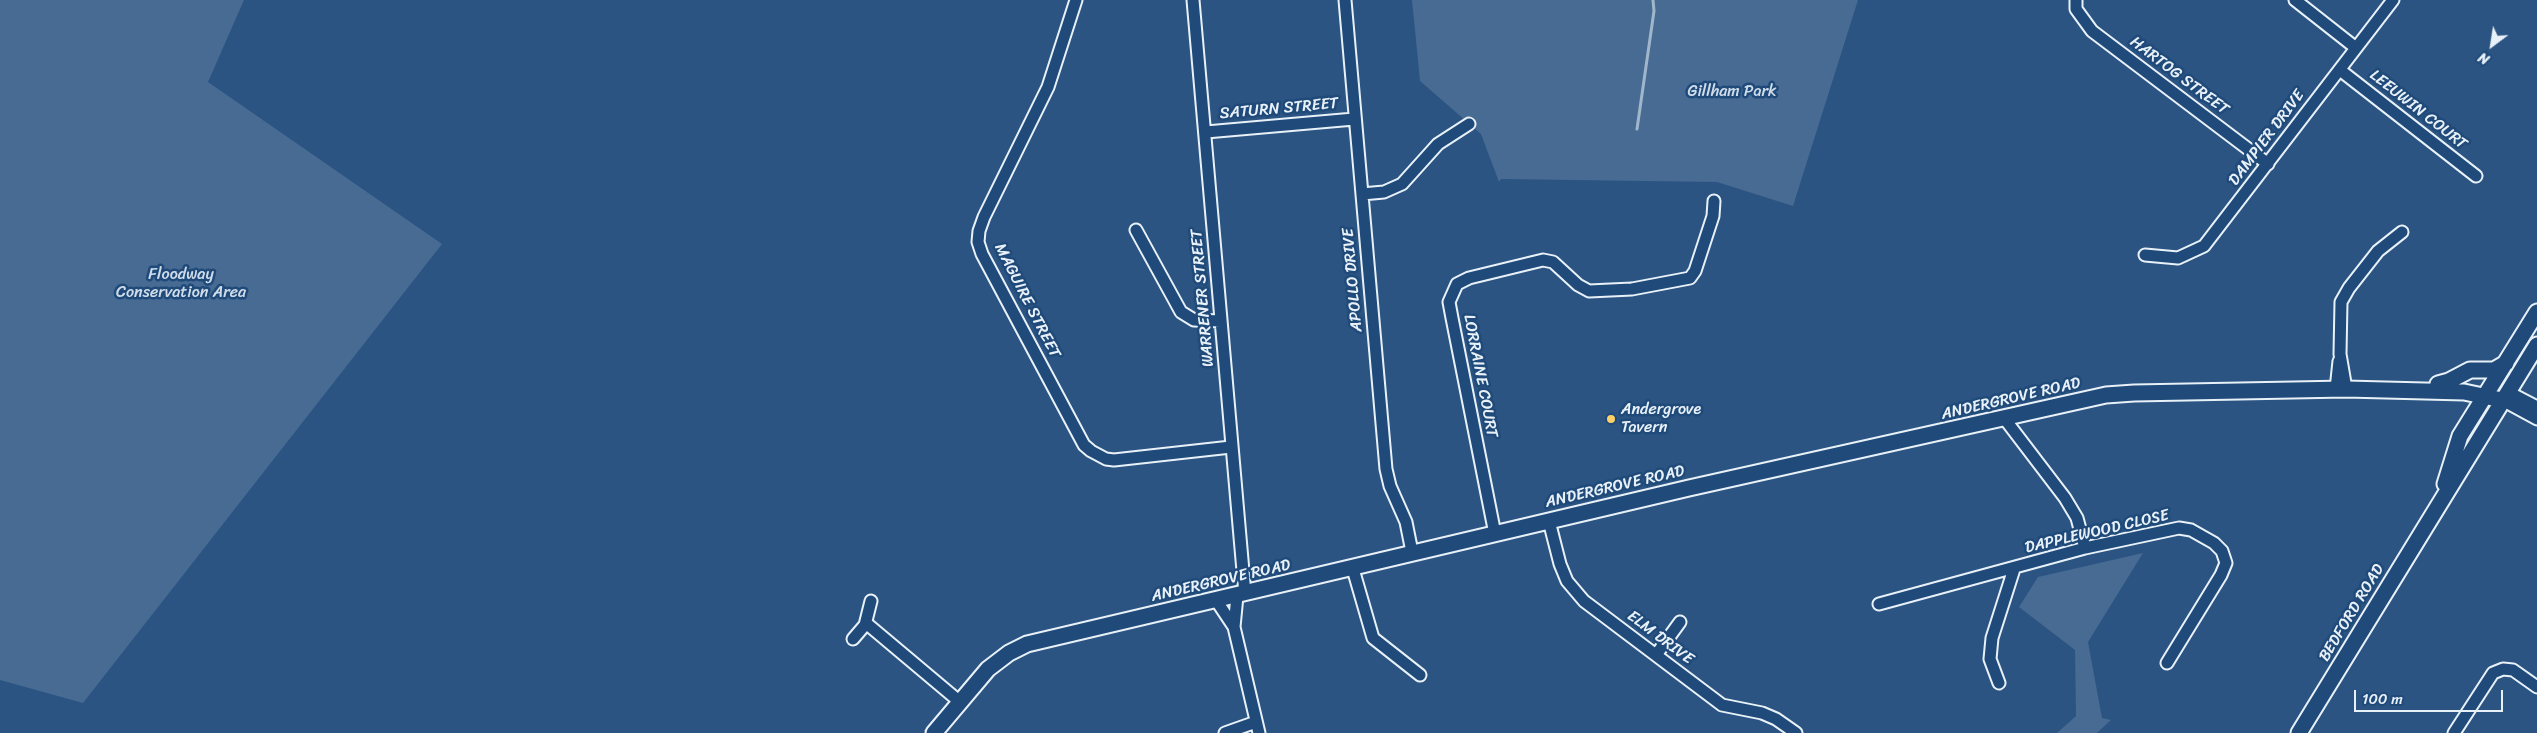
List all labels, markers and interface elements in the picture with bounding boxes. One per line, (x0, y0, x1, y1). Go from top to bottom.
north arrow (2467, 20, 2517, 70)
street label: HARTOG STREET (2126, 33, 2232, 119)
text: N (2473, 45, 2495, 72)
street label: LEEUWIN COURT (2366, 66, 2470, 154)
park label: Gillham Park (1687, 82, 1777, 102)
street label: DAMPIER DRIVE (2225, 86, 2309, 190)
street label: SATURN STREET (1219, 94, 1339, 124)
street label: APOLLO DRIVE (1339, 227, 1367, 333)
street label: WARRENER STREET (1187, 228, 1219, 368)
street label: MAGUIRE STREET (990, 240, 1064, 362)
park label: Floodway Conservation Area (116, 265, 246, 303)
street label: LORRAINE COURT (1459, 313, 1501, 439)
street label: ANDERGROVE ROAD (1940, 374, 2082, 424)
place label: Andergrove Tavern (1621, 400, 1701, 438)
marker: Andergrove Tavern (1605, 413, 1617, 425)
street label: ANDERGROVE ROAD (1544, 462, 1686, 512)
street label: DAPPLEWOOD CLOSE (2023, 506, 2171, 558)
street label: ANDERGROVE ROAD (1150, 556, 1292, 606)
street label: BEDFORD ROAD (2315, 561, 2389, 665)
street label: ELM DRIVE (1623, 607, 1697, 669)
scale bar (2357, 680, 2506, 712)
text: 100 m (2362, 686, 2403, 712)

